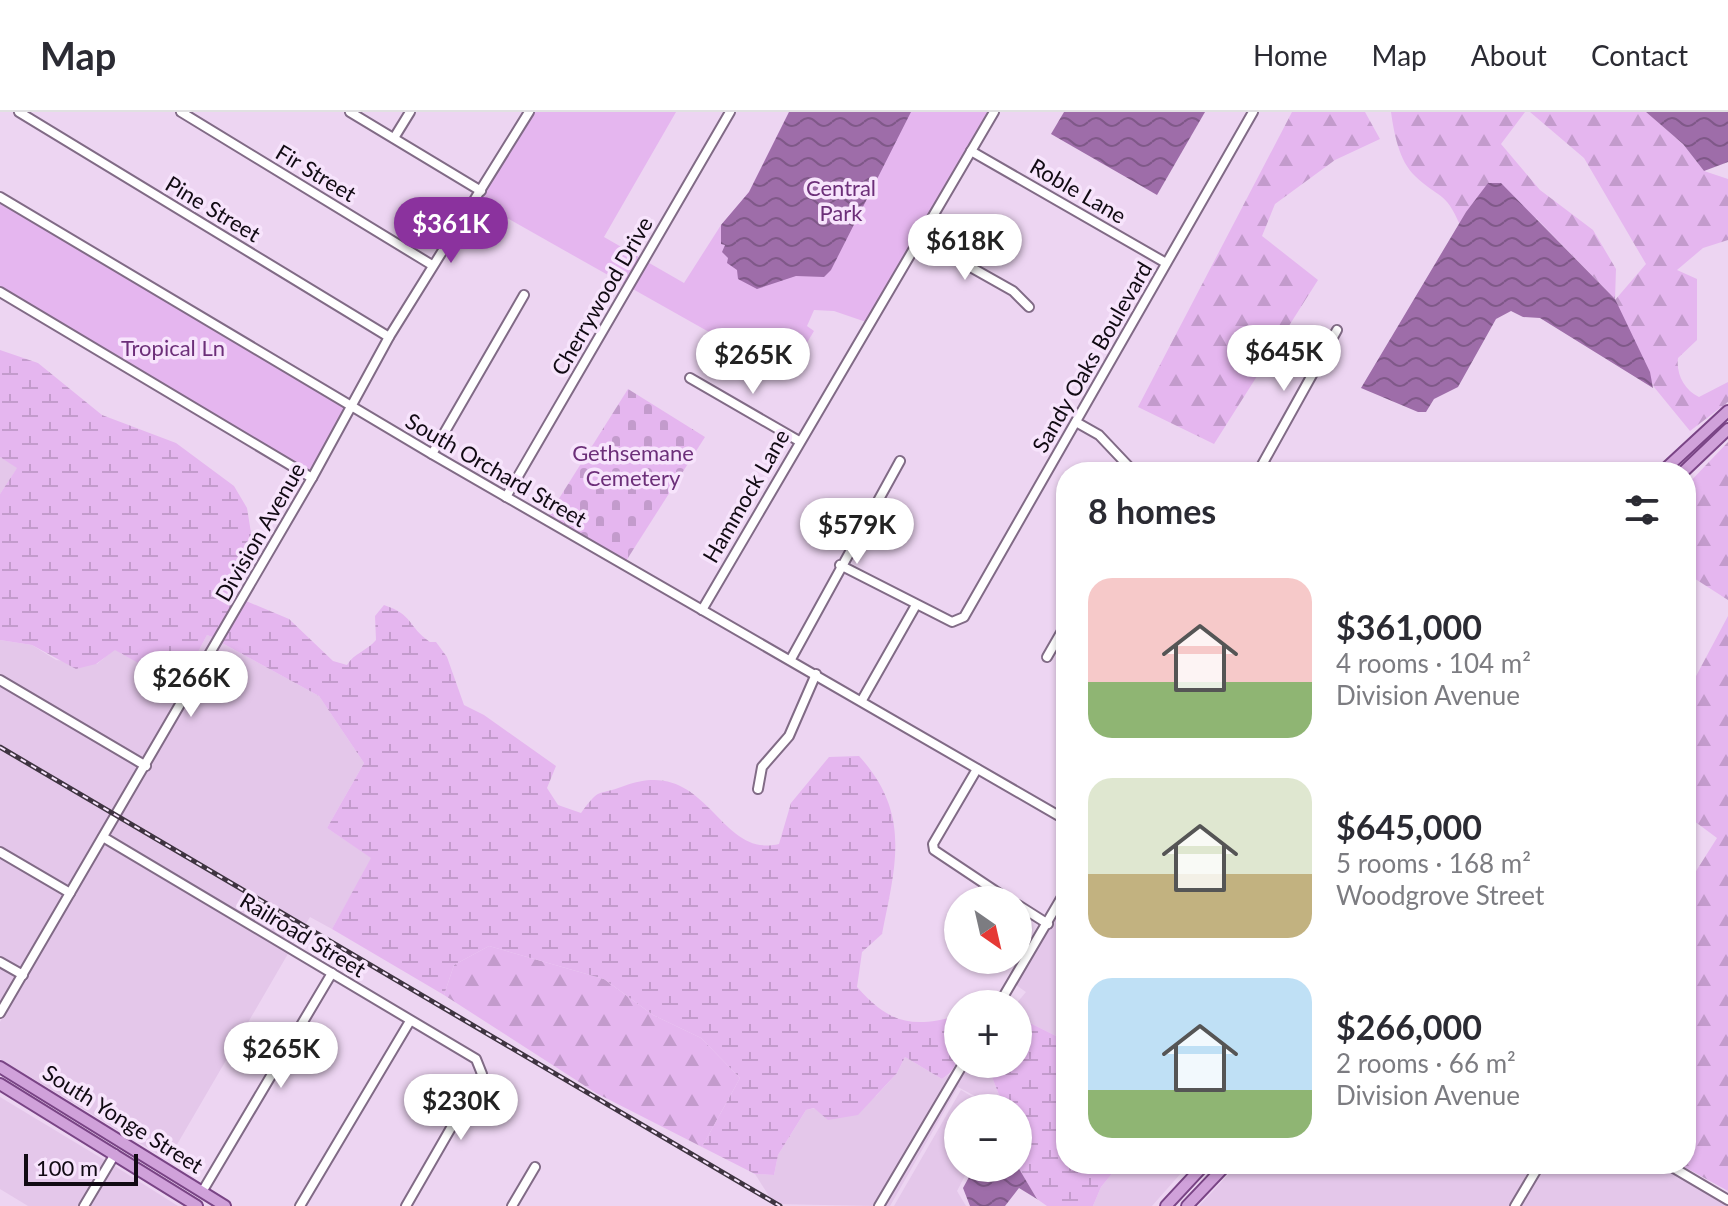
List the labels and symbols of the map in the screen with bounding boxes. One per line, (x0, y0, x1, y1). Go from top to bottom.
street label: Fir Street (271, 138, 361, 207)
street label: Roble Lane (1025, 152, 1131, 229)
street label: Pine Street (161, 170, 266, 247)
park label: Central Park (806, 174, 876, 226)
pin: $361K (395, 197, 507, 265)
street label: Cherrywood Drive (545, 212, 658, 380)
pin: $618K (909, 214, 1021, 282)
street label: Sandy Oaks Boulevard (1026, 257, 1157, 457)
pin: $645K (1228, 325, 1340, 393)
pin: $265K (697, 328, 809, 396)
park label: Tropical Ln (121, 334, 225, 361)
street label: South Orchard Street (401, 407, 592, 532)
street label: Hammock Lane (697, 424, 795, 567)
park label: Gethsemane Cemetery (572, 439, 694, 491)
street label: Division Avenue (209, 458, 310, 606)
pin: $579K (801, 498, 913, 566)
pin: $266K (135, 651, 247, 719)
street label: Railroad Street (235, 886, 371, 983)
north arrow (944, 886, 1032, 974)
pin: $265K (225, 1022, 337, 1090)
street label: South Yonge Street (38, 1058, 209, 1179)
pin: $230K (405, 1074, 517, 1142)
scale bar (24, 1150, 138, 1186)

